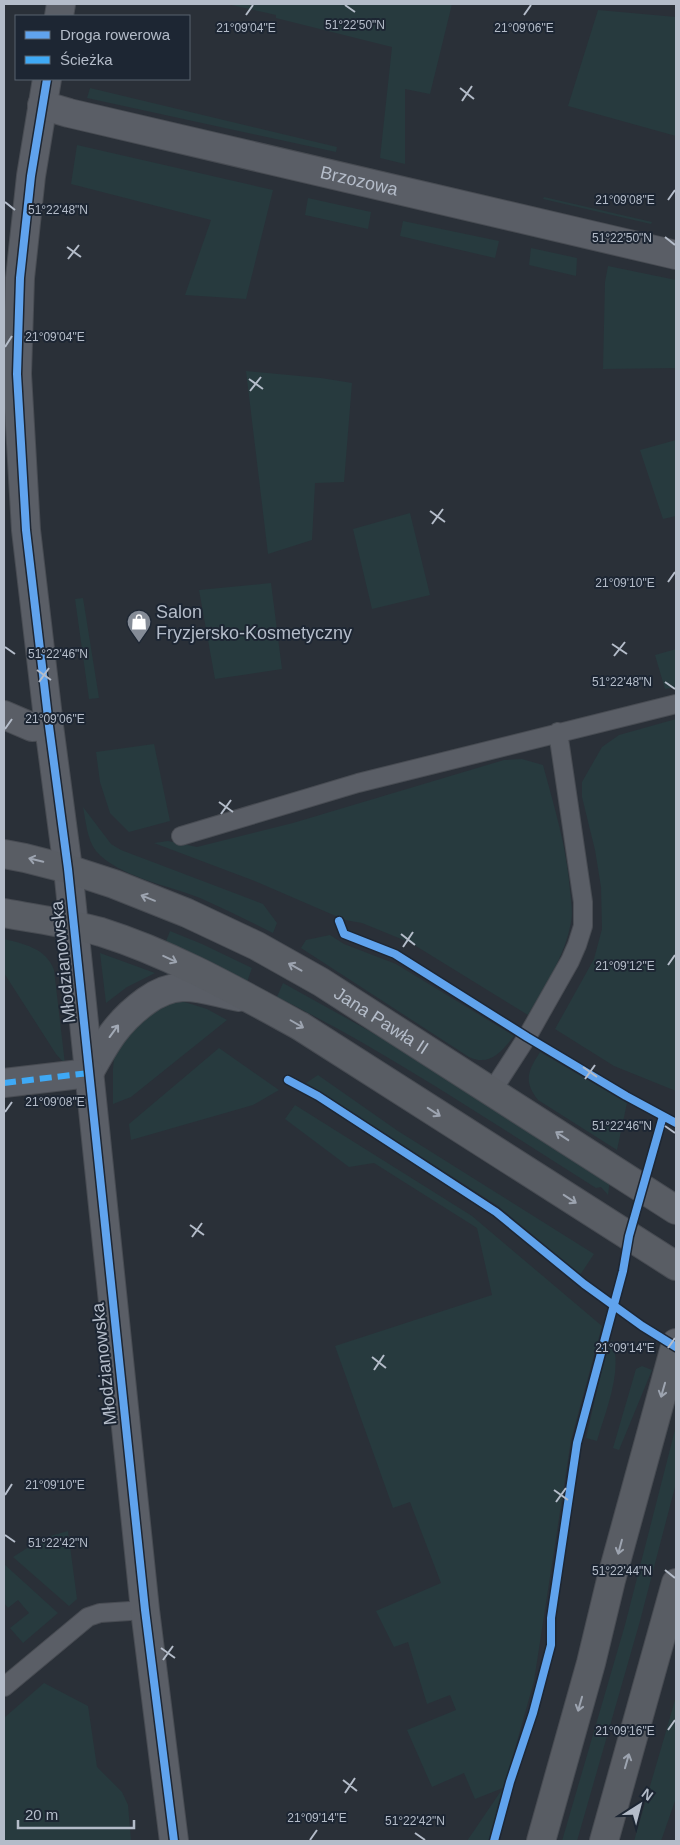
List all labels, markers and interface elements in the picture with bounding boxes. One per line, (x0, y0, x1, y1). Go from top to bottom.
legend (15, 15, 190, 80)
text: 51°22'50"N (325, 18, 385, 32)
text: 21°09'04"E (216, 21, 276, 35)
text: 21°09'06"E (494, 21, 554, 35)
text: Droga rowerowa (60, 26, 171, 43)
text: Ścieżka (60, 51, 113, 68)
street label: Brzozowa (318, 162, 401, 200)
text: 21°09'08"E (595, 193, 655, 207)
text: 51°22'48"N (28, 203, 88, 217)
text: 51°22'50"N (592, 231, 652, 245)
text: 21°09'04"E (25, 330, 85, 344)
text: 21°09'10"E (595, 576, 655, 590)
place label: Salon Fryzjersko-Kosmetyczny (156, 602, 352, 643)
shop icon: Salon Fryzjersko-Kosmetyczny (126, 609, 152, 643)
text: 51°22'46"N (28, 647, 88, 661)
text: 51°22'48"N (592, 675, 652, 689)
text: 21°09'06"E (25, 712, 85, 726)
one-way arrow (29, 855, 45, 865)
one-way arrow (141, 893, 156, 902)
street label: Młodzianowska (47, 899, 79, 1024)
one-way arrow (162, 954, 177, 964)
text: 21°09'12"E (595, 959, 655, 973)
one-way arrow (288, 962, 302, 972)
street label: Jana Pawła II (330, 983, 432, 1058)
one-way arrow (289, 1020, 303, 1030)
one-way arrow (109, 1025, 119, 1039)
text: 21°09'08"E (25, 1095, 85, 1109)
one-way arrow (426, 1107, 440, 1117)
text: 51°22'46"N (592, 1119, 652, 1133)
one-way arrow (555, 1130, 569, 1140)
one-way arrow (563, 1195, 577, 1205)
street label: Młodzianowska (88, 1301, 120, 1426)
text: 21°09'14"E (595, 1341, 655, 1355)
one-way arrow (658, 1382, 668, 1398)
text: 21°09'10"E (25, 1478, 85, 1492)
text: 51°22'42"N (28, 1536, 88, 1550)
one-way arrow (615, 1538, 624, 1554)
text: 51°22'44"N (592, 1564, 652, 1578)
one-way arrow (574, 1696, 584, 1712)
text: 21°09'16"E (595, 1724, 655, 1738)
one-way arrow (623, 1753, 632, 1769)
north arrow (615, 1780, 665, 1830)
text: N (639, 1785, 656, 1804)
scale bar (18, 1798, 134, 1830)
text: 20 m (25, 1806, 58, 1823)
text: 21°09'14"E (287, 1811, 347, 1825)
text: 51°22'42"N (385, 1814, 445, 1828)

